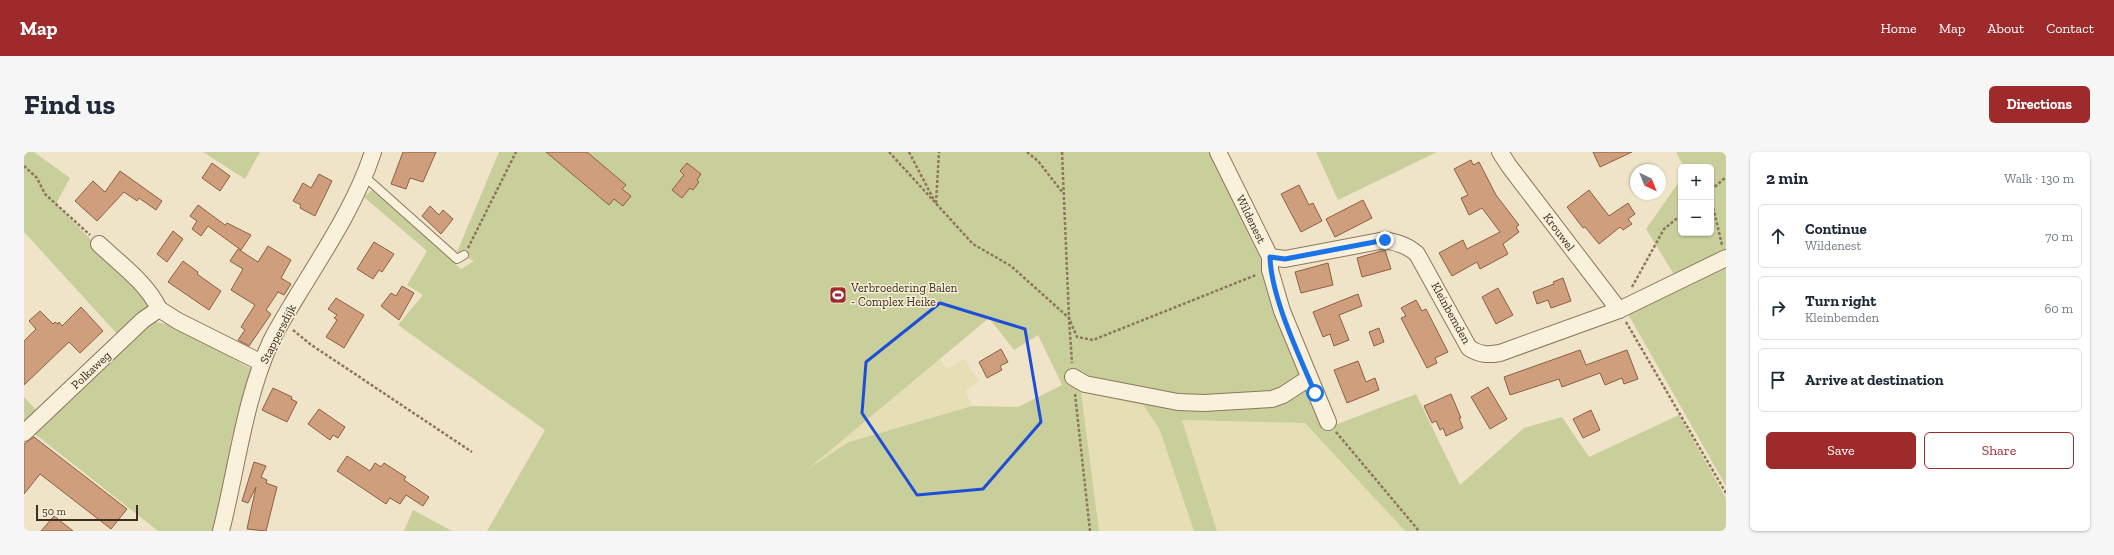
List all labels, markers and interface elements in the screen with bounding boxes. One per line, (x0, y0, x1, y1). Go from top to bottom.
text: Map (20, 17, 57, 40)
text: Home (1881, 20, 1917, 37)
text: Map (1939, 20, 1965, 37)
text: About (1987, 20, 2024, 37)
text: Contact (2046, 20, 2094, 37)
button: Directions (1989, 86, 2090, 123)
text: Find us (24, 88, 115, 121)
north arrow (1630, 164, 1666, 200)
map controls (1678, 164, 1714, 236)
button: + (1678, 164, 1714, 200)
text: 2 min (1766, 168, 1808, 188)
text: Walk · 130 m (2004, 171, 2074, 186)
street label: Wildenest (1233, 193, 1269, 246)
button: − (1678, 200, 1714, 236)
street label: Krouwel (1540, 210, 1578, 254)
text: Continue (1805, 220, 1867, 238)
icon: ahead (1767, 225, 1789, 247)
text: 70 m (2045, 229, 2073, 244)
route end (1376, 231, 1394, 249)
text: Wildenest (1805, 238, 1861, 253)
street label: Kleinbemden (1428, 280, 1474, 346)
place label: Verbroedering Balen - Complex Heike (850, 281, 958, 309)
sports icon: Verbroedering Balen - Complex Heike (828, 285, 848, 305)
text: Turn right (1805, 292, 1876, 310)
icon: right (1767, 297, 1789, 319)
street label: Stappersdijk (257, 301, 300, 367)
text: 60 m (2044, 301, 2073, 316)
text: Kleinbemden (1805, 310, 1879, 325)
street label: Polkaweg (68, 348, 114, 392)
icon: arrive (1767, 369, 1789, 391)
text: Arrive at destination (1805, 371, 1944, 389)
route start (1306, 384, 1324, 402)
button: Save (1766, 432, 1916, 469)
button: Share (1924, 432, 2074, 469)
scale bar (36, 503, 138, 522)
text: 50 m (42, 505, 66, 518)

